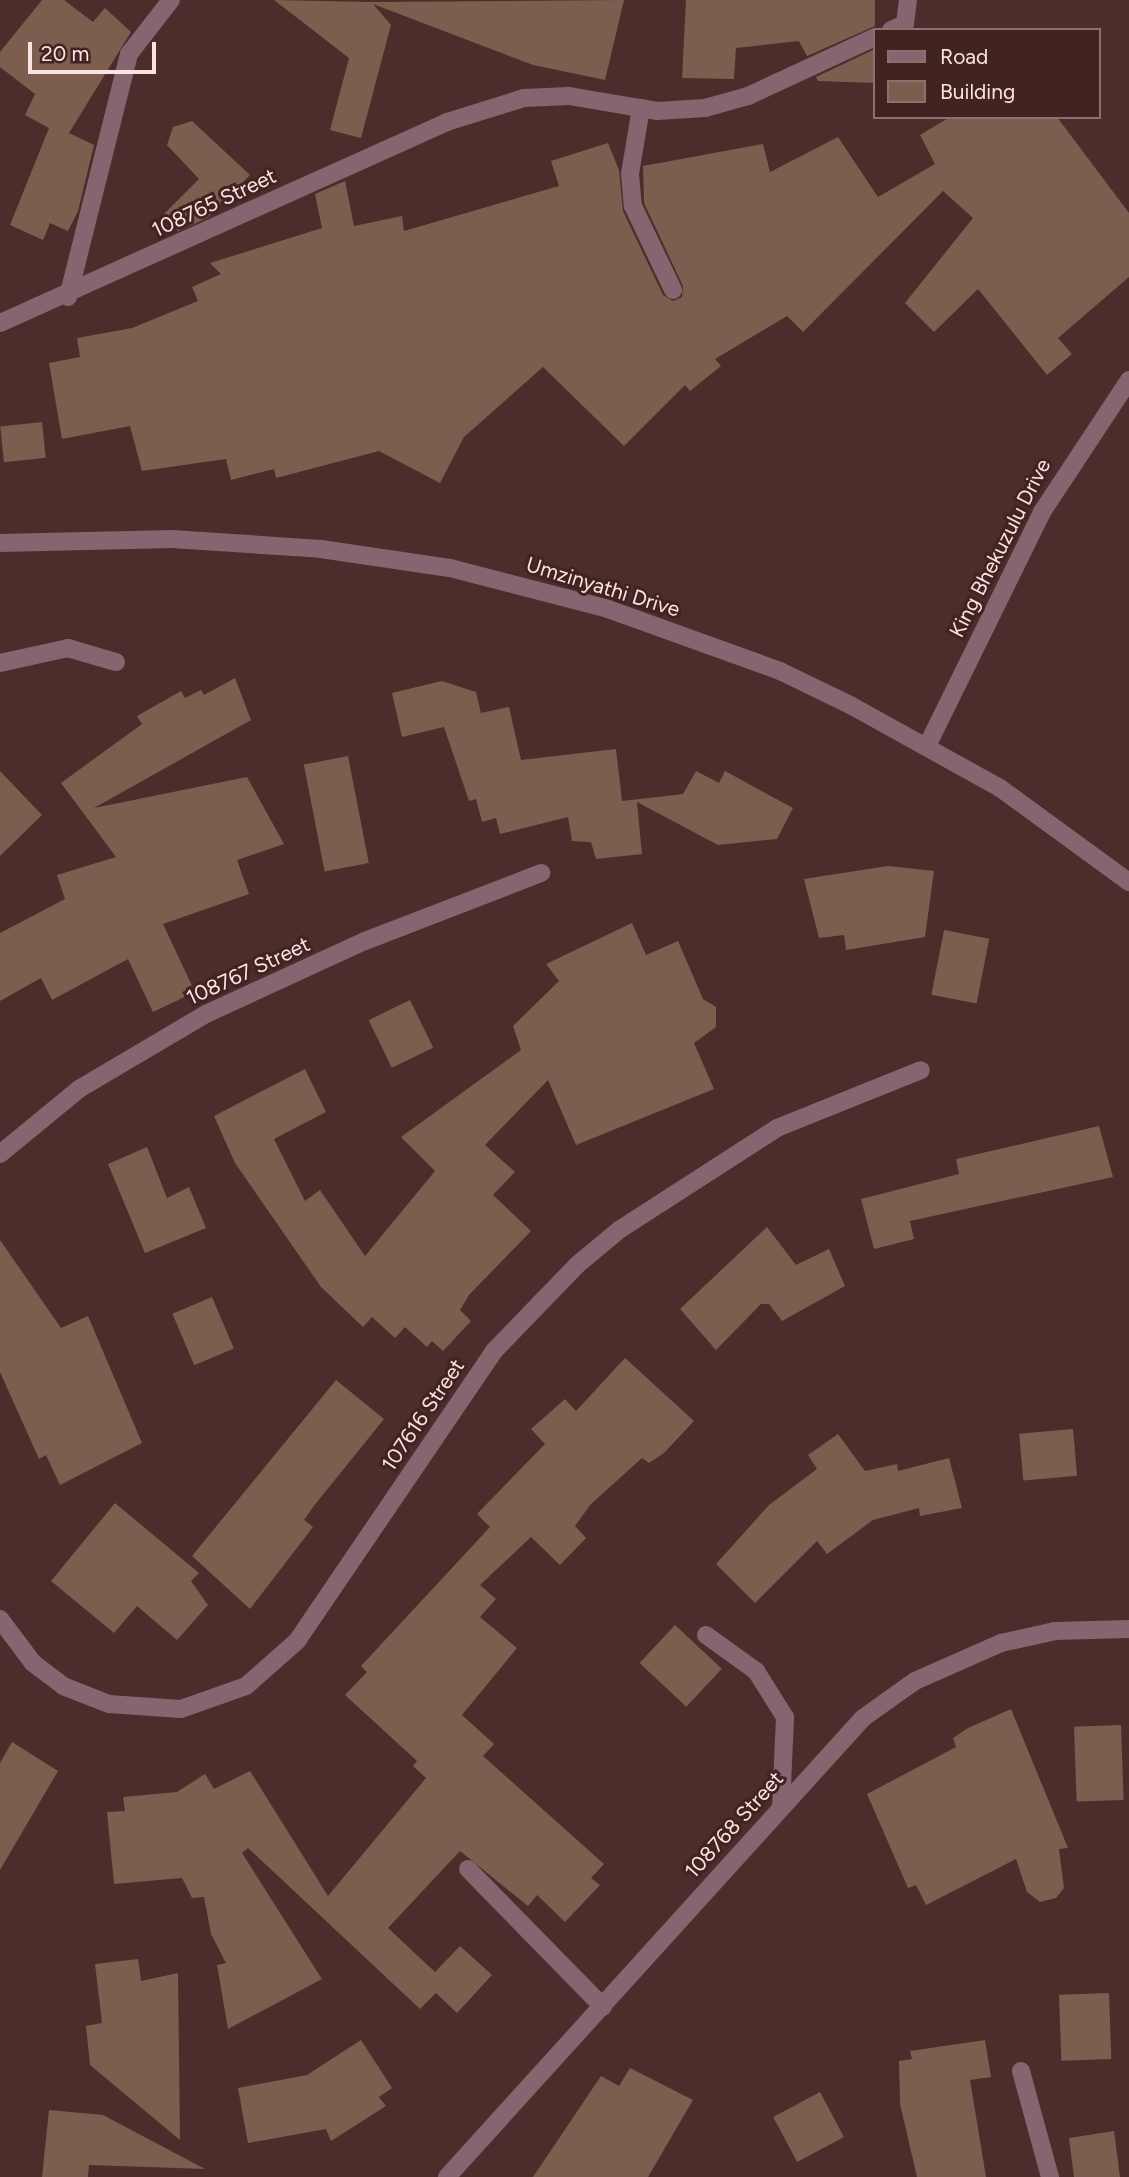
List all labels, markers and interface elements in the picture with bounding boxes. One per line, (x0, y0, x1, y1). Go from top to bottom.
scale bar (32, 28, 159, 72)
legend (874, 28, 1101, 119)
text: 20 m (41, 41, 89, 66)
text: Road (940, 44, 988, 69)
text: Building (940, 79, 1015, 104)
street label: 108765 Street (148, 163, 280, 243)
street label: King Bhekuzulu Drive (944, 455, 1056, 641)
street label: Umzinyathi Drive (523, 552, 683, 622)
street label: 108767 Street (182, 931, 314, 1011)
street label: 107616 Street (376, 1354, 470, 1476)
street label: 108768 Street (679, 1766, 789, 1884)

